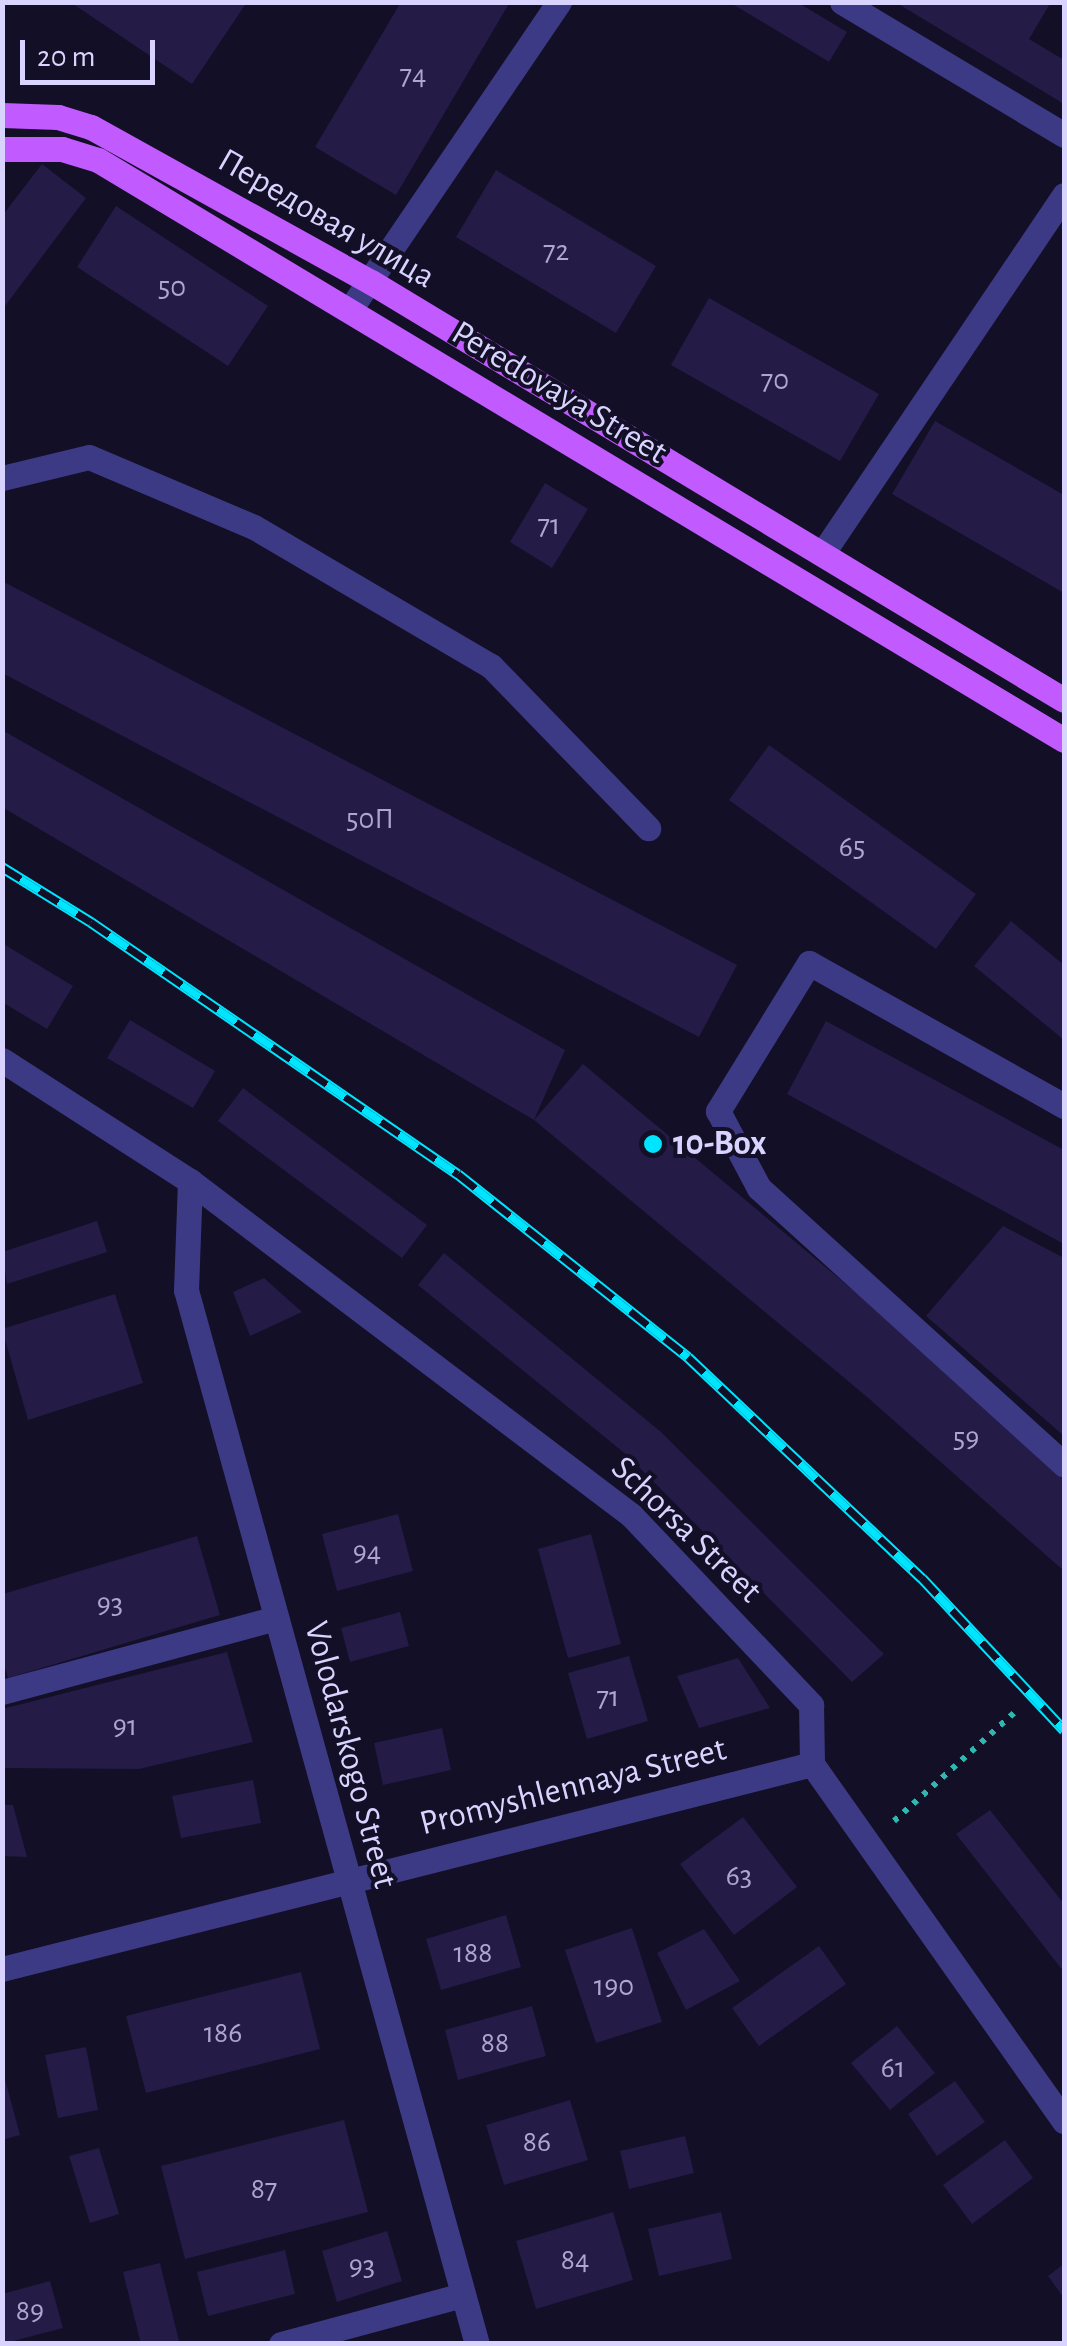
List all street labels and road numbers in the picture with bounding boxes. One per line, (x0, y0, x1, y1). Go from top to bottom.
street label: Передовая улица (210, 140, 442, 298)
street label: Peredovaya Street (444, 312, 674, 474)
street label: Schorsa Street (602, 1448, 770, 1612)
street label: Volodarskogo Street (294, 1617, 406, 1893)
street label: Promyshlennaya Street (415, 1729, 731, 1845)

